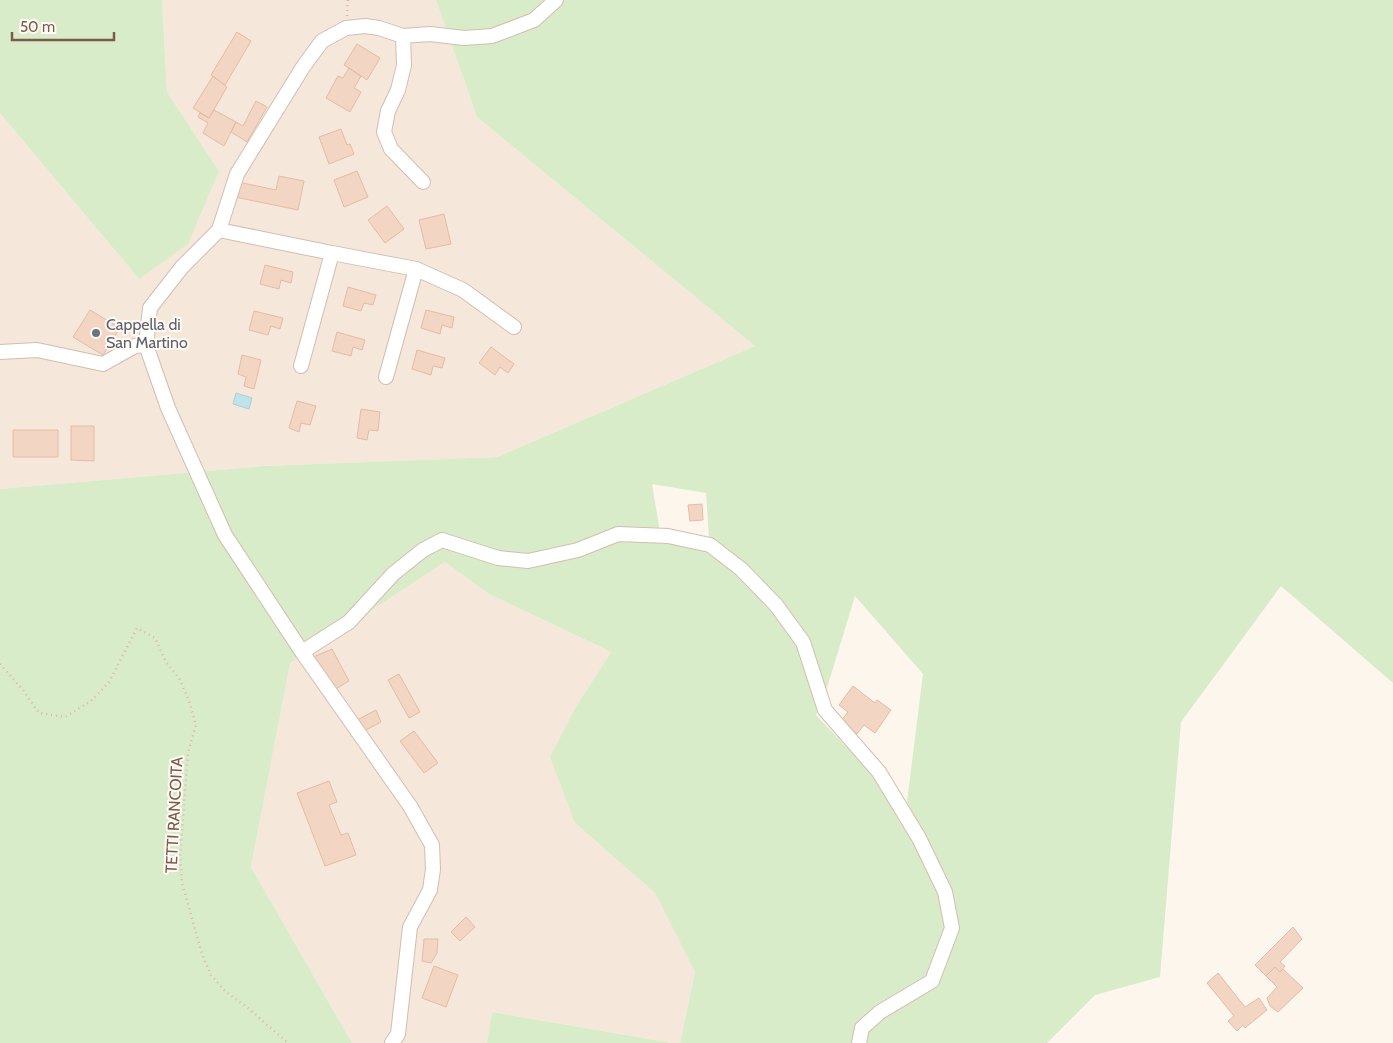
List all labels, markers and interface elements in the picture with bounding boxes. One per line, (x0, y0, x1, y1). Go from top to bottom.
scale bar (12, 10, 115, 42)
text: 50 m (20, 18, 55, 36)
place label: Cappella di San Martino (106, 315, 188, 352)
marker: Cappella di San Martino (90, 327, 102, 339)
street label: TETTI RANCOITA (161, 756, 187, 874)

